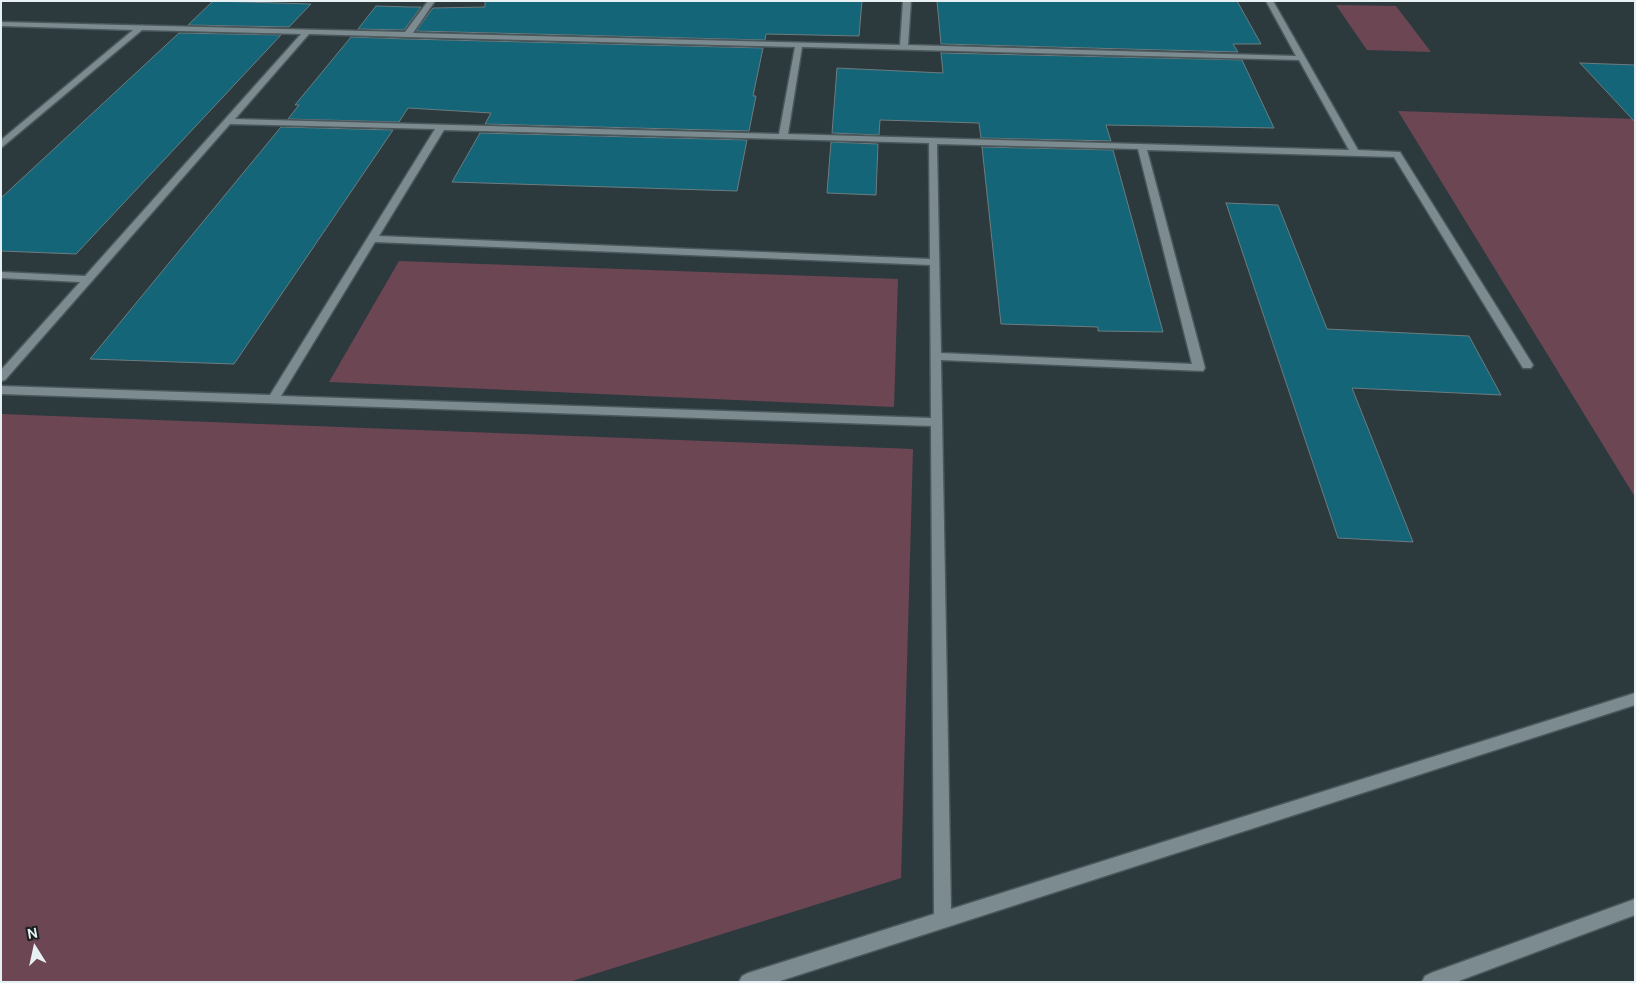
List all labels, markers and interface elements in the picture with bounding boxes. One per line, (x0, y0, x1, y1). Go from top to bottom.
north arrow (10, 923, 60, 973)
text: N (26, 923, 39, 943)

